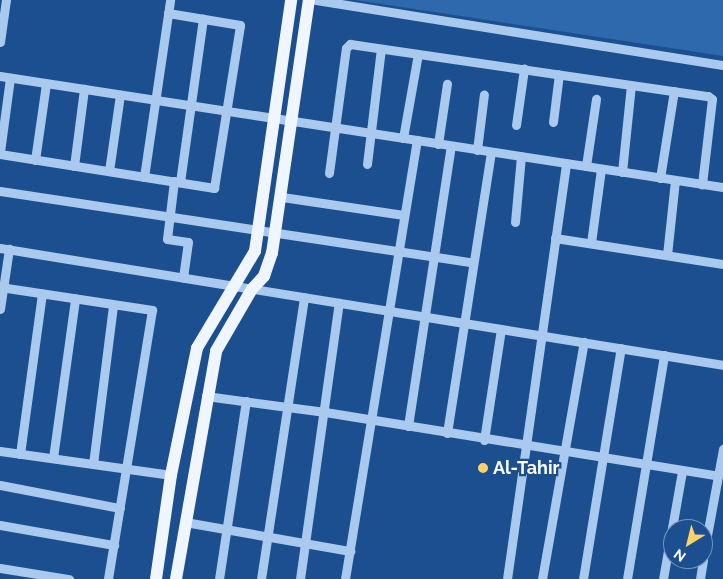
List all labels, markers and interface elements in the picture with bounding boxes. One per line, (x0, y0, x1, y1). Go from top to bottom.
place label: Al-Tahir (493, 457, 559, 479)
marker: Al-Tahir (477, 462, 489, 474)
north arrow (663, 519, 713, 569)
text: N (671, 546, 689, 565)

